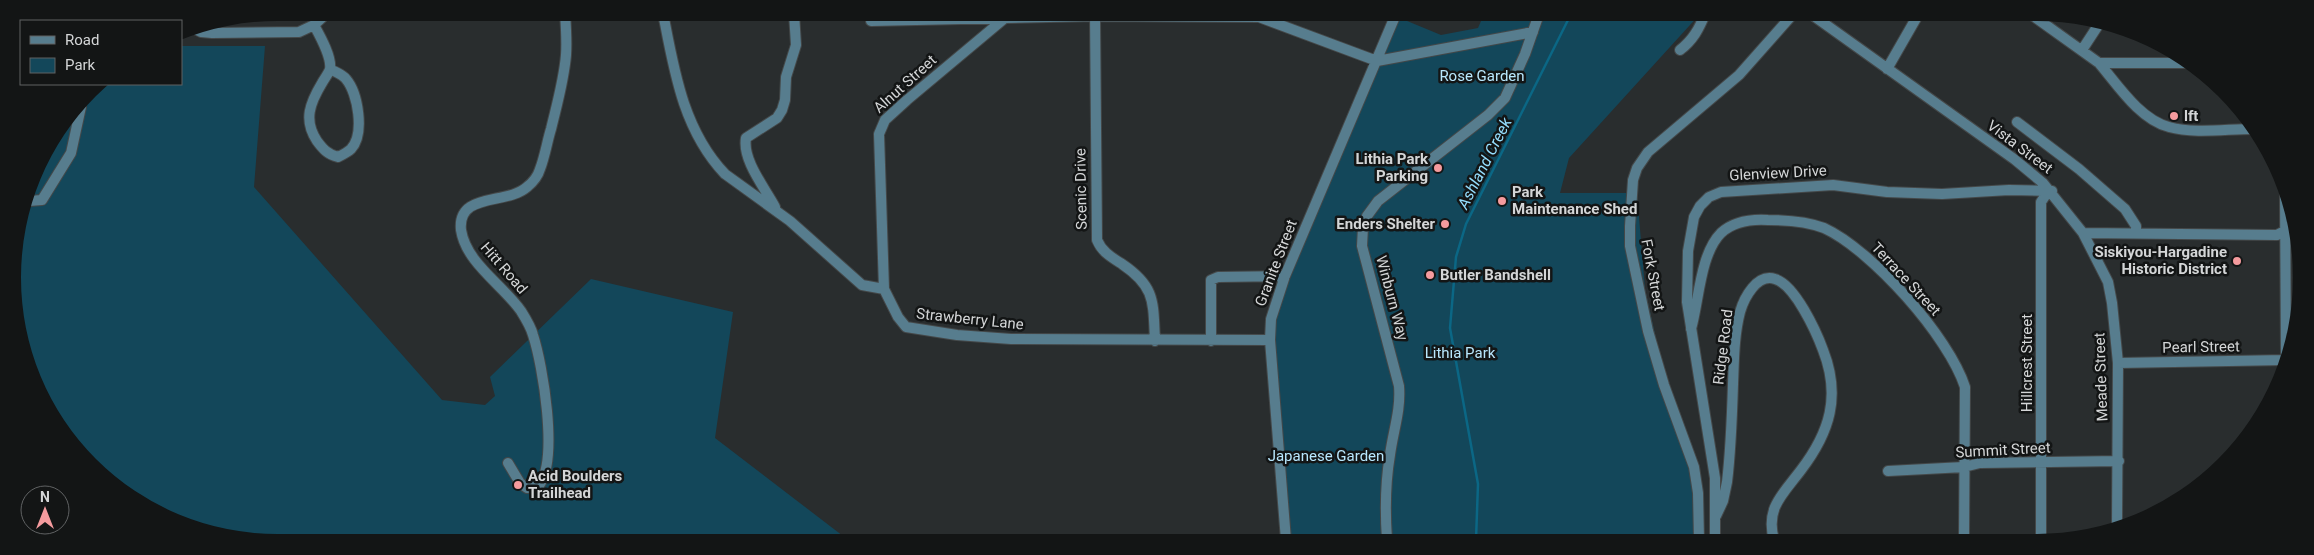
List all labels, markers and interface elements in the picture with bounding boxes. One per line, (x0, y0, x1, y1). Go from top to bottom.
legend (20, 20, 182, 85)
text: Road (65, 31, 99, 49)
street label: Alnut Street (870, 51, 940, 117)
text: Park (65, 56, 96, 74)
park label: Rose Garden (1439, 67, 1525, 85)
place label: lft (2184, 107, 2198, 125)
marker: lft (2168, 110, 2180, 122)
water label: Ashland Creek (1453, 114, 1516, 213)
street label: Vista Street (1984, 117, 2056, 177)
street label: Scenic Drive (1071, 148, 1091, 230)
place label: Lithia Park Parking (1356, 150, 1429, 185)
street label: Glenview Drive (1729, 161, 1827, 185)
marker: Lithia Park Parking (1432, 162, 1444, 174)
place label: Park Maintenance Shed (1512, 183, 1637, 218)
marker: Park Maintenance Shed (1496, 195, 1508, 207)
place label: Enders Shelter (1336, 215, 1435, 233)
street label: Granite Street (1251, 217, 1301, 309)
marker: Enders Shelter (1439, 218, 1451, 230)
street label: Fork Street (1637, 238, 1669, 312)
street label: Hitt Road (477, 239, 531, 297)
street label: Terrace Street (1868, 239, 1944, 319)
place label: Siskiyou-Hargadine Historic District (2094, 243, 2227, 278)
street label: Winburn Way (1372, 254, 1412, 342)
marker: Siskiyou-Hargadine Historic District (2231, 255, 2243, 267)
place label: Butler Bandshell (1440, 266, 1551, 284)
marker: Butler Bandshell (1424, 269, 1436, 281)
street label: Strawberry Lane (915, 304, 1025, 334)
street label: Ridge Road (1709, 308, 1737, 386)
street label: Hillcrest Street (2018, 314, 2036, 412)
street label: Meade Street (2090, 332, 2112, 422)
street label: Pearl Street (2162, 337, 2240, 357)
park label: Lithia Park (1425, 344, 1496, 362)
street label: Summit Street (1955, 439, 2051, 461)
park label: Japanese Garden (1268, 447, 1384, 465)
place label: Acid Boulders Trailhead (528, 467, 622, 502)
marker: Acid Boulders Trailhead (512, 479, 524, 491)
north arrow (20, 485, 70, 535)
text: N (40, 489, 50, 505)

